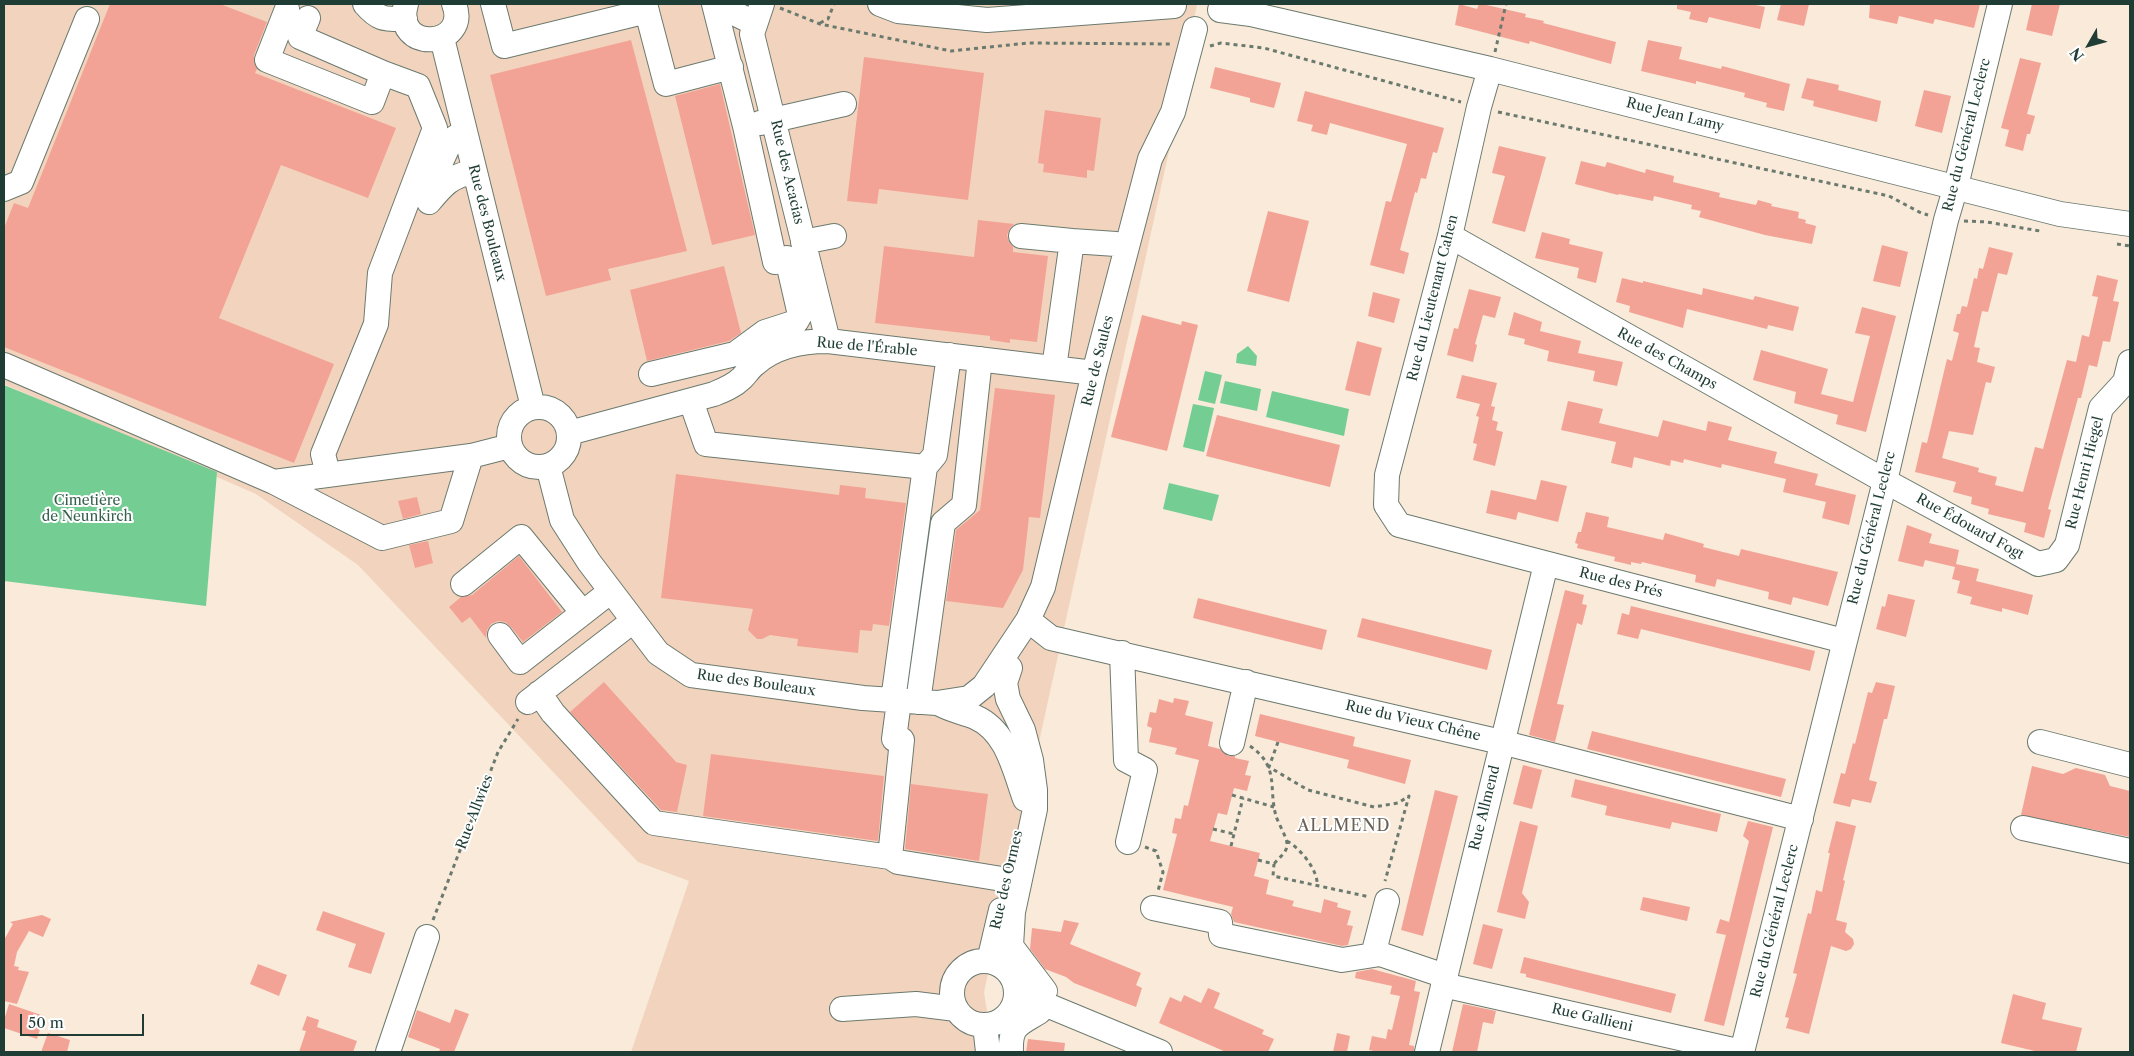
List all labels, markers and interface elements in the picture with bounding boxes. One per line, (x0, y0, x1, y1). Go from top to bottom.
north arrow (2064, 20, 2114, 70)
text: N (2066, 44, 2088, 65)
street label: Rue du Général Leclerc (1940, 57, 1994, 213)
street label: Rue Jean Lamy (1624, 95, 1726, 135)
street label: Rue des Acacias (767, 118, 807, 226)
street label: Rue des Bouleaux (464, 163, 510, 283)
street label: Rue du Lieutenant Cahen (1404, 213, 1462, 383)
street label: Rue de Saules (1079, 314, 1117, 408)
street label: Rue des Champs (1614, 325, 1720, 393)
street label: Rue de l'Érable (816, 334, 918, 360)
street label: Rue Henri Hiegel (2063, 415, 2107, 531)
street label: Rue du Général Leclerc (1845, 450, 1899, 606)
street label: Rue Édouard Fogt (1913, 490, 2027, 564)
park label: Cimetière de Neunkirch (42, 493, 132, 526)
street label: Rue des Prés (1577, 565, 1665, 601)
street label: Rue des Bouleaux (696, 666, 816, 700)
street label: Rue du Vieux Chêne (1344, 697, 1482, 745)
street label: Rue Allmend (1466, 764, 1504, 852)
street label: Rue Allwies (453, 772, 497, 852)
district label: ALLMEND (1297, 816, 1391, 836)
street label: Rue des Ormes (987, 829, 1027, 931)
street label: Rue du Général Leclerc (1748, 843, 1802, 999)
street label: Rue Gallieni (1550, 1001, 1634, 1035)
scale bar (22, 1004, 146, 1036)
text: 50 m (28, 1013, 64, 1032)

